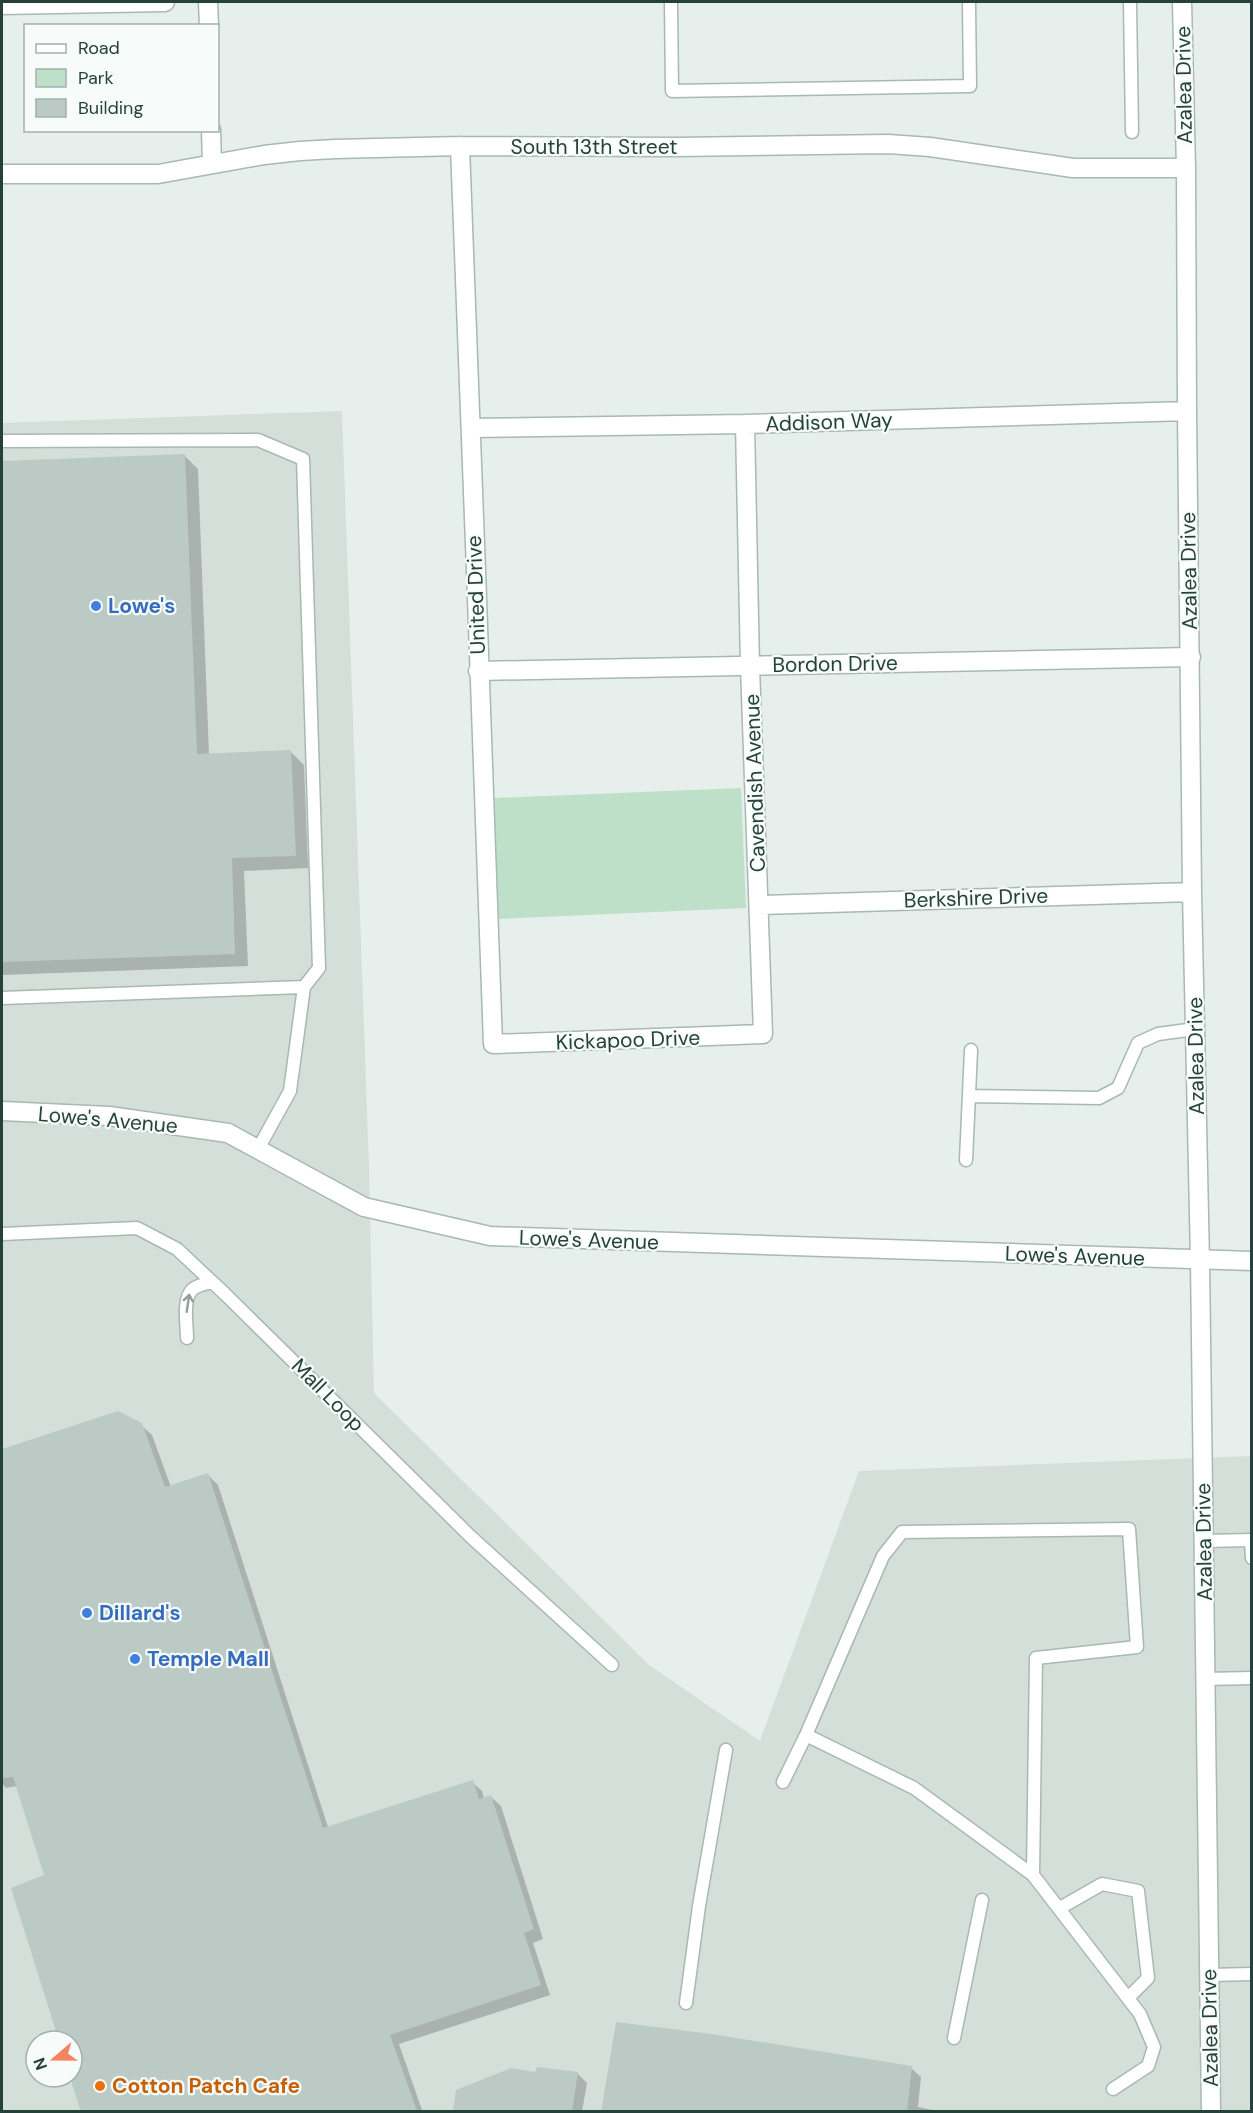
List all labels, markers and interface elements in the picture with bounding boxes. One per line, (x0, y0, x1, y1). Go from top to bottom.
legend (24, 24, 219, 132)
street label: Azalea Drive (1169, 26, 1199, 144)
text: Road (78, 36, 120, 60)
text: Park (78, 66, 114, 90)
text: Building (78, 96, 143, 120)
street label: South 13th Street (511, 133, 677, 161)
street label: Addison Way (765, 406, 894, 438)
street label: Azalea Drive (1174, 512, 1204, 630)
street label: United Drive (460, 535, 492, 655)
place label: Lowe's (108, 592, 175, 620)
marker: Lowe's (89, 599, 103, 613)
street label: Bordon Drive (772, 649, 898, 679)
street label: Cavendish Avenue (738, 693, 772, 873)
street label: Berkshire Drive (903, 881, 1049, 915)
street label: Azalea Drive (1181, 997, 1211, 1115)
street label: Kickapoo Drive (555, 1023, 701, 1057)
street label: Lowe's Avenue (37, 1100, 179, 1140)
street label: Lowe's Avenue (518, 1224, 660, 1256)
street label: Lowe's Avenue (1004, 1240, 1146, 1272)
one-way arrow (183, 1293, 194, 1313)
street label: Mall Loop (285, 1352, 371, 1438)
street label: Azalea Drive (1189, 1483, 1219, 1601)
place label: Dillard's (99, 1599, 181, 1627)
marker: Dillard's (80, 1606, 94, 1620)
place label: Temple Mall (147, 1645, 269, 1673)
marker: Temple Mall (128, 1652, 142, 1666)
street label: Azalea Drive (1195, 1969, 1225, 2087)
north arrow (24, 2029, 84, 2089)
text: N (29, 2055, 52, 2073)
place label: Cotton Patch Cafe (112, 2072, 300, 2100)
marker: Cotton Patch Cafe (93, 2079, 107, 2093)

